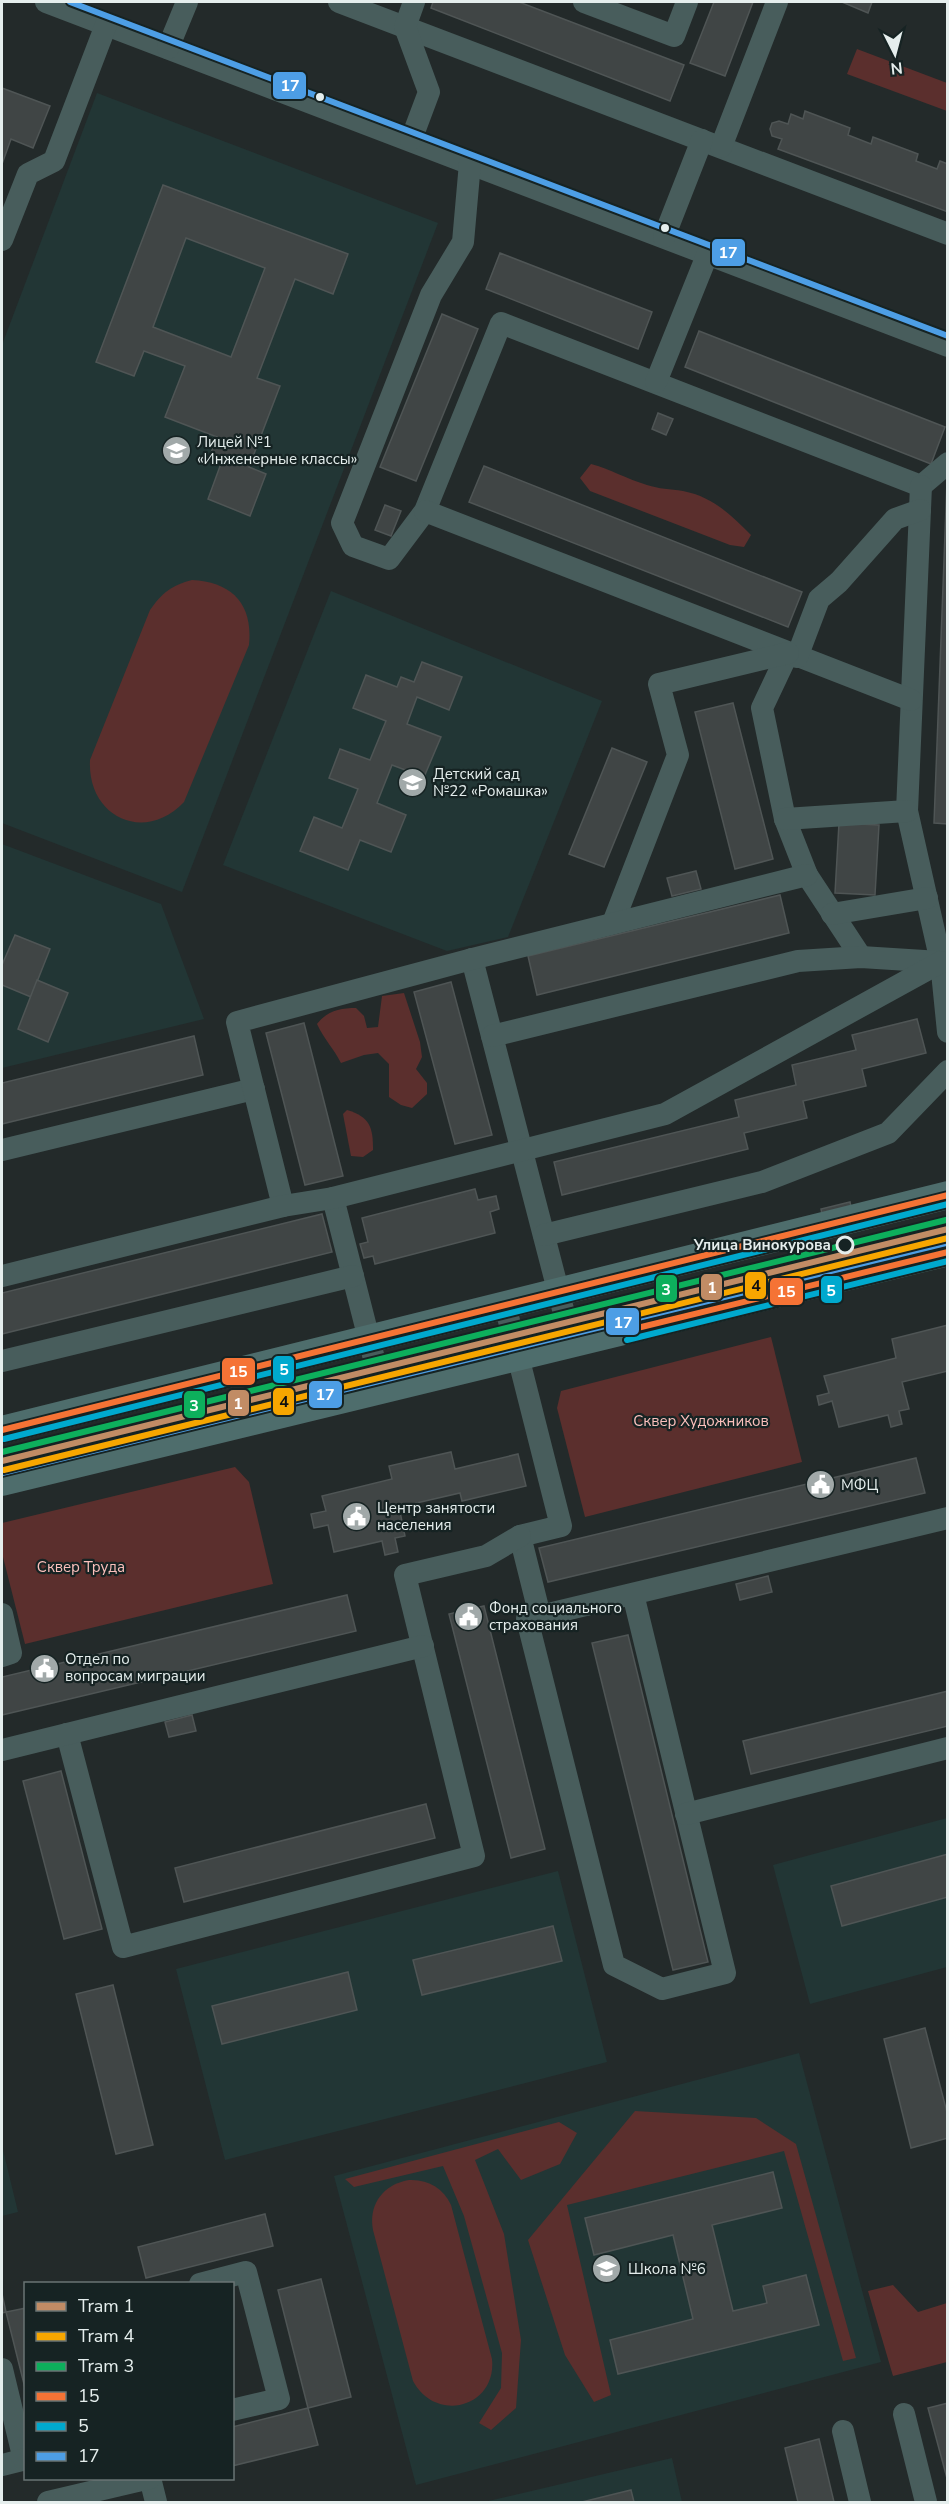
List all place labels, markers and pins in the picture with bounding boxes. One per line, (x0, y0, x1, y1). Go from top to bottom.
unlabelled marker (314, 91, 326, 103)
unlabelled marker (659, 222, 671, 234)
place label: Лицей №1 «Инженерные классы» (197, 432, 357, 469)
school or university icon: Лицей №1 «Инженерные классы» (160, 435, 192, 467)
place label: Детский сад №22 «Ромашка» (433, 764, 548, 801)
school or university icon: Детский сад №22 «Ромашка» (396, 767, 428, 799)
place label: Улица Винокурова (693, 1235, 831, 1255)
marker: Улица Винокурова (836, 1236, 854, 1254)
public building icon: МФЦ (804, 1469, 836, 1501)
place label: МФЦ (841, 1475, 879, 1495)
place label: Центр занятости населения (377, 1498, 495, 1535)
public building icon: Центр занятости населения (340, 1501, 372, 1533)
place label: Фонд социального страхования (489, 1598, 622, 1635)
public building icon: Фонд социального страхования (452, 1601, 484, 1633)
place label: Отдел по вопросам миграции (65, 1649, 205, 1686)
public building icon: Отдел по вопросам миграции (28, 1652, 60, 1684)
school or university icon: Школа №6 (591, 2253, 623, 2285)
place label: Школа №6 (628, 2259, 706, 2279)

